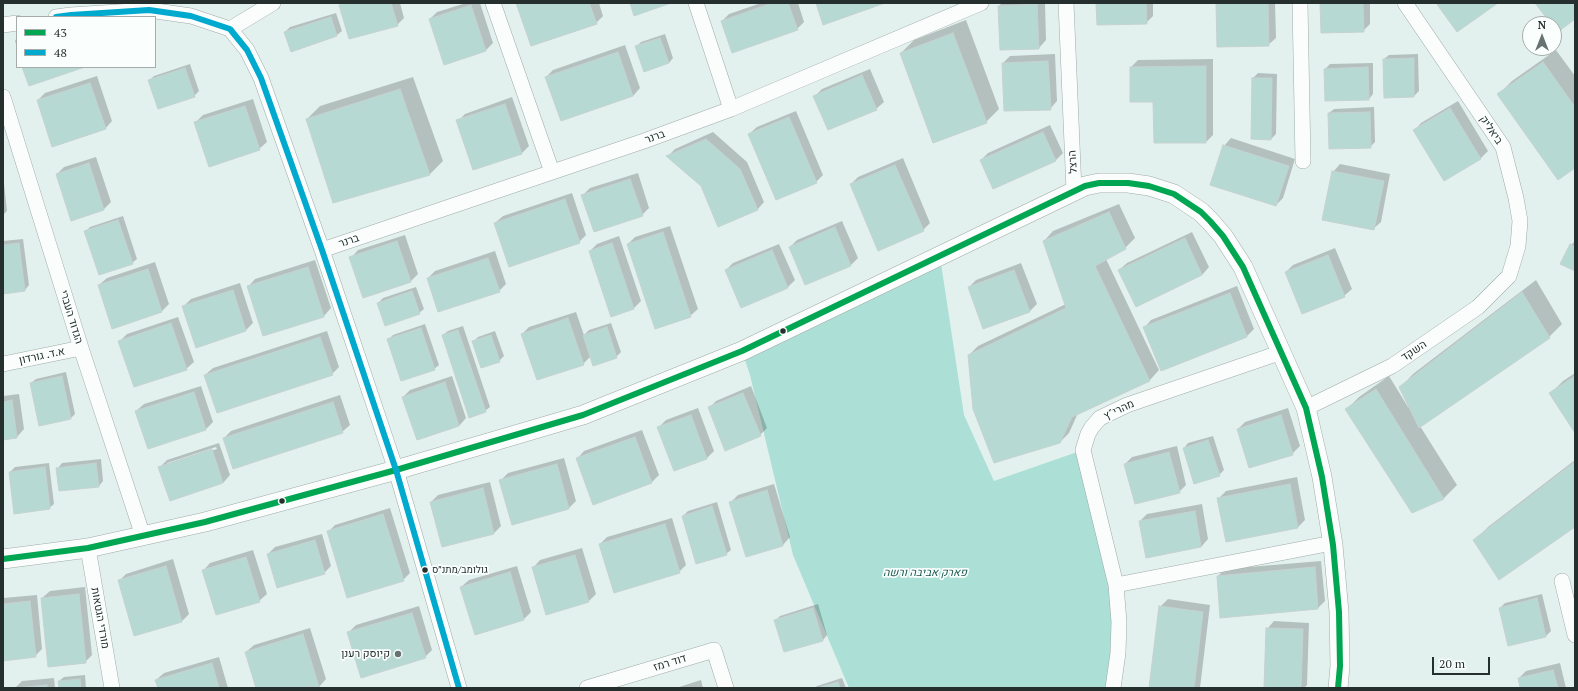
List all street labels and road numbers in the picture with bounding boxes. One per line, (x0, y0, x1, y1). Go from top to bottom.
street label: ביאליק (1477, 113, 1505, 147)
street label: ברנר (643, 127, 667, 147)
street label: הרצל (1066, 150, 1080, 174)
street label: ברנר (337, 231, 361, 251)
street label: הגדוד העברי (57, 289, 85, 345)
street label: השקד (1399, 338, 1429, 364)
street label: א.ד. גורדון (18, 345, 66, 367)
street label: מהרי"ץ (1102, 397, 1136, 423)
street label: מורדי הגטאות (88, 586, 112, 650)
street label: דוד רמז (652, 652, 688, 674)

